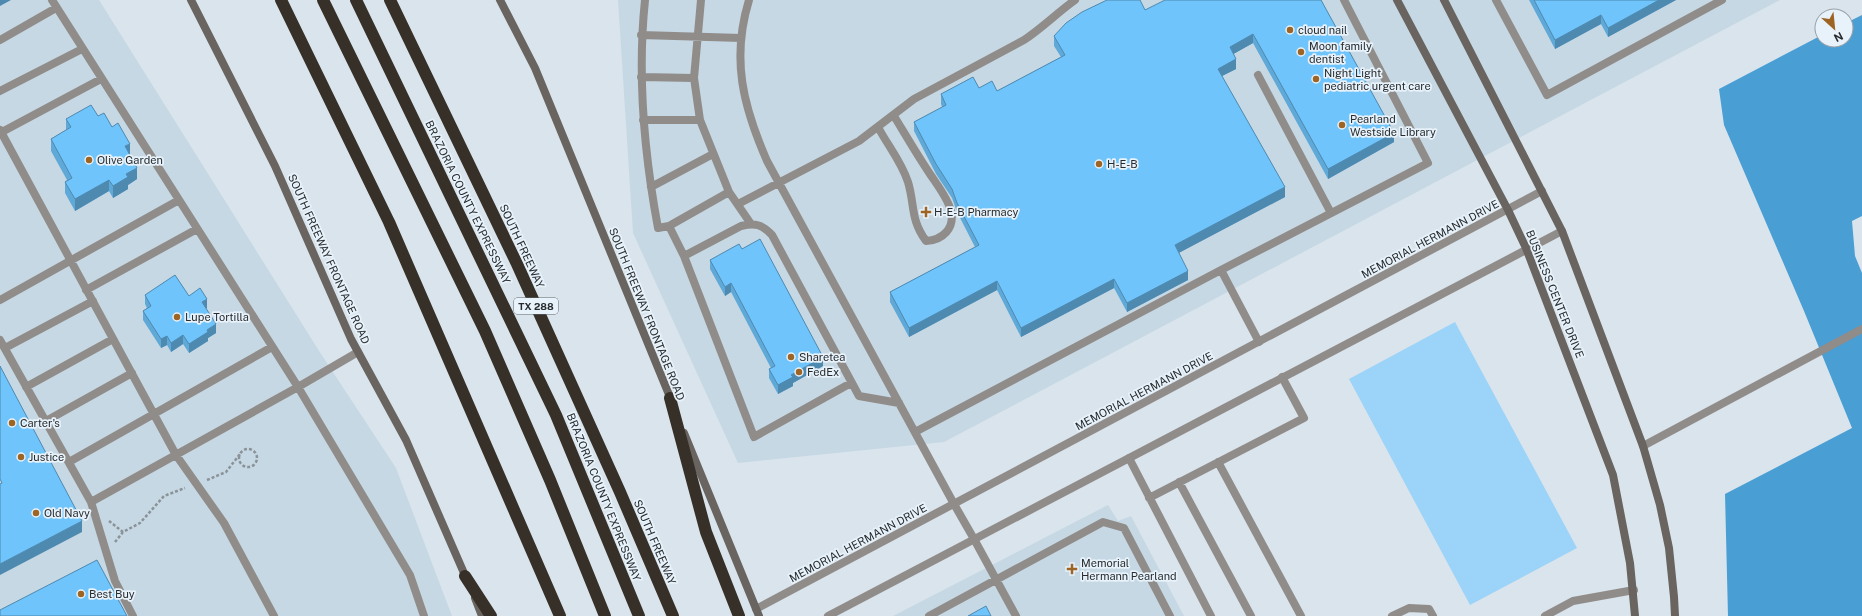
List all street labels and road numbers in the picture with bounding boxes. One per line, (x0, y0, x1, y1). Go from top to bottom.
street label: BRAZORIA COUNTY EXPRESSWAY (423, 118, 513, 286)
street label: SOUTH FREEWAY FRONTAGE ROAD (286, 172, 372, 346)
street label: MEMORIAL HERMANN DRIVE (1359, 198, 1501, 280)
street label: SOUTH FREEWAY (497, 202, 547, 290)
street label: SOUTH FREEWAY FRONTAGE ROAD (607, 226, 687, 402)
street label: BUSINESS CENTER DRIVE (1524, 228, 1586, 360)
road number: TX 288 (514, 298, 558, 314)
street label: MEMORIAL HERMANN DRIVE (1073, 350, 1215, 432)
street label: BRAZORIA COUNTY EXPRESSWAY (565, 411, 643, 583)
street label: SOUTH FREEWAY (632, 498, 678, 587)
street label: MEMORIAL HERMANN DRIVE (787, 502, 929, 584)

